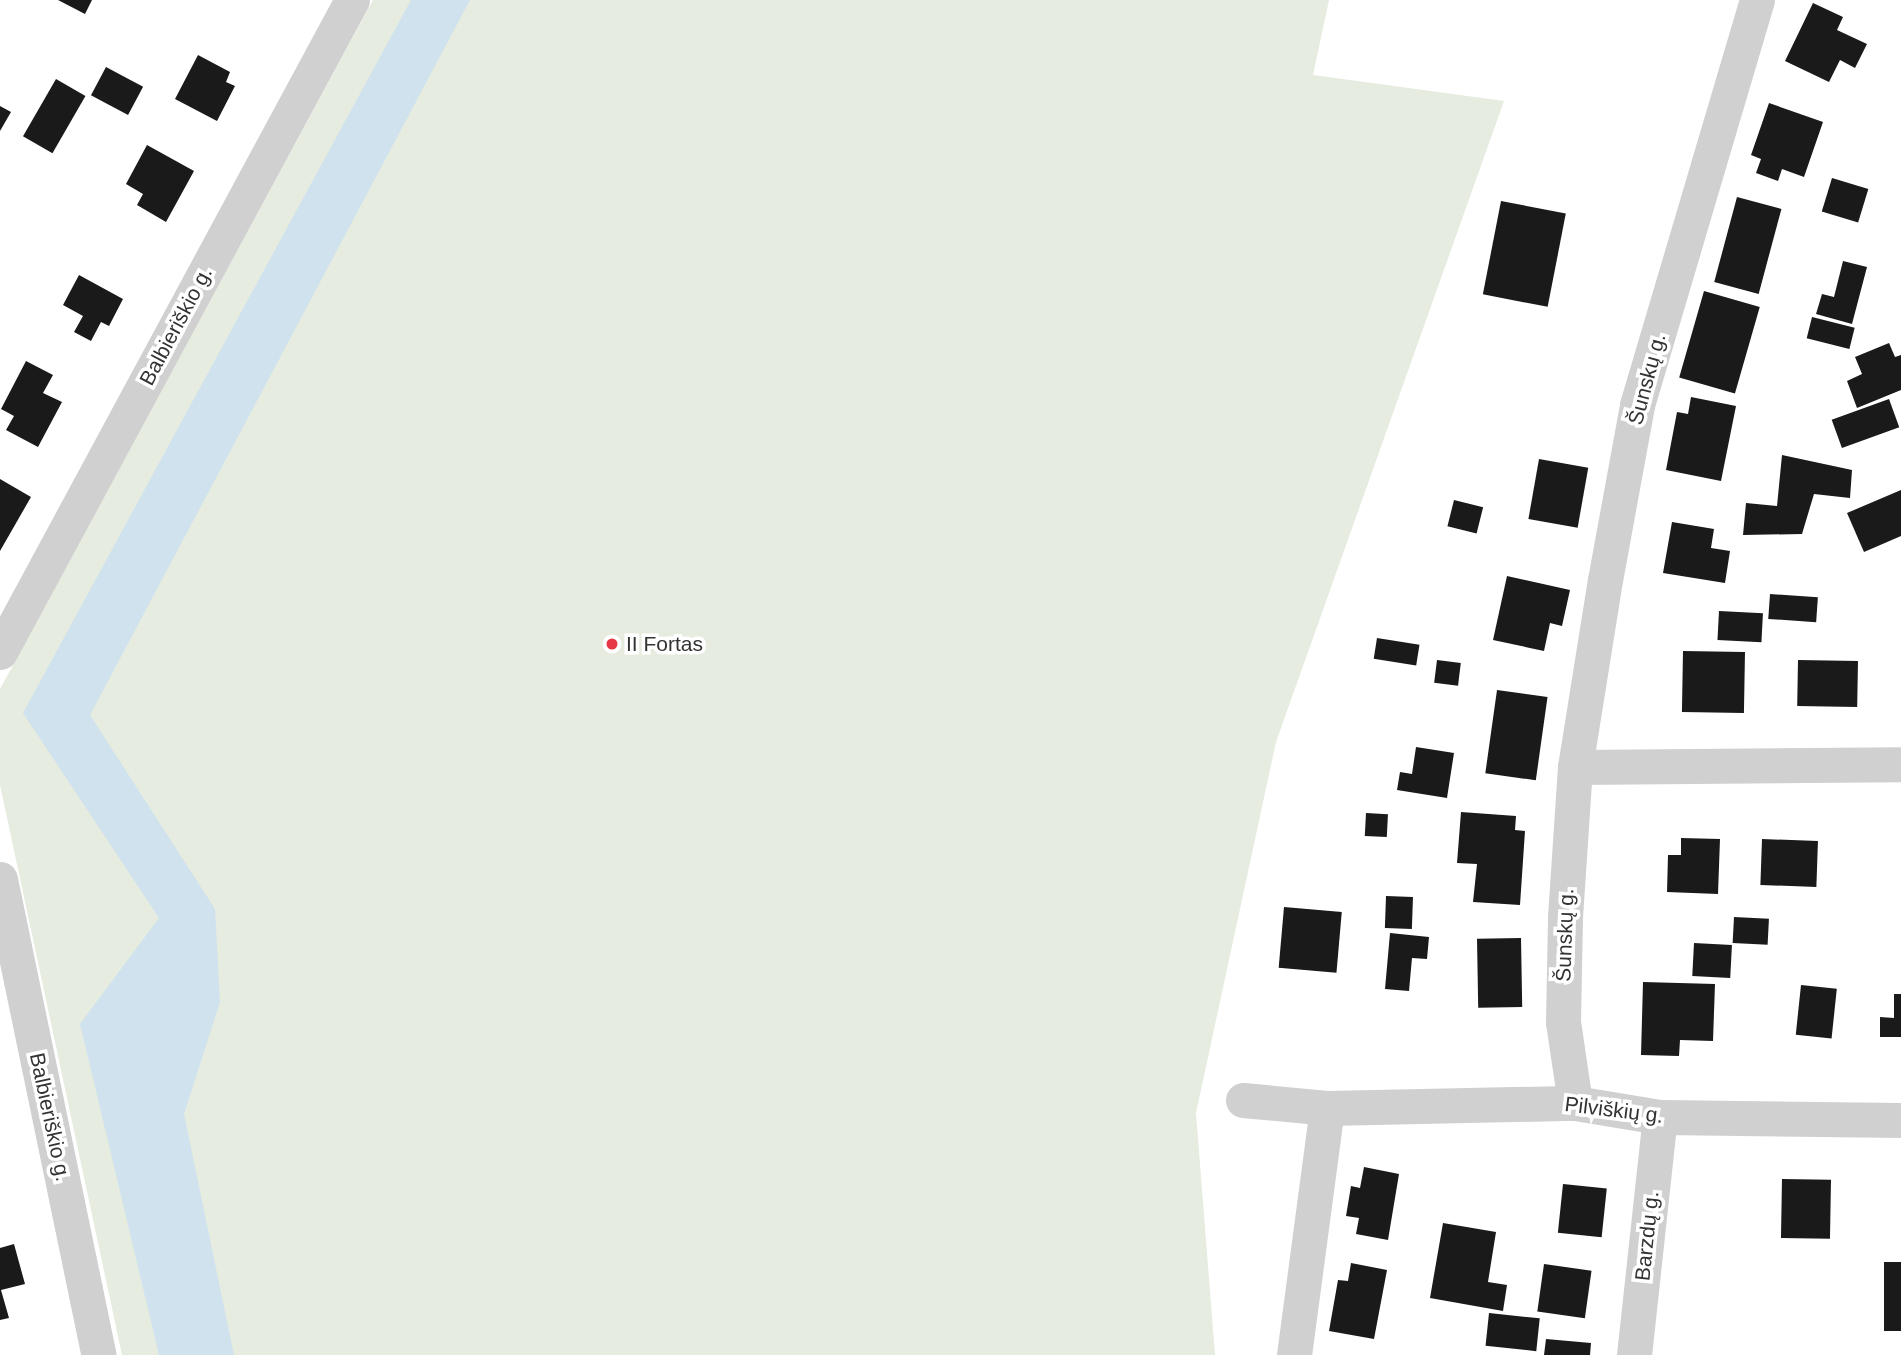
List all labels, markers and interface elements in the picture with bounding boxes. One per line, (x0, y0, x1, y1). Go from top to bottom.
street label: Balbieriškio g. (134, 262, 218, 390)
street label: Šunskų g. (1623, 331, 1671, 427)
place label: II Fortas (626, 631, 703, 657)
marker: II Fortas (604, 636, 620, 652)
street label: Šunskų g. (1551, 888, 1579, 982)
street label: Balbieriškio g. (24, 1050, 76, 1184)
street label: Pilviškių g. (1563, 1091, 1665, 1129)
street label: Barzdų g. (1630, 1190, 1664, 1282)

